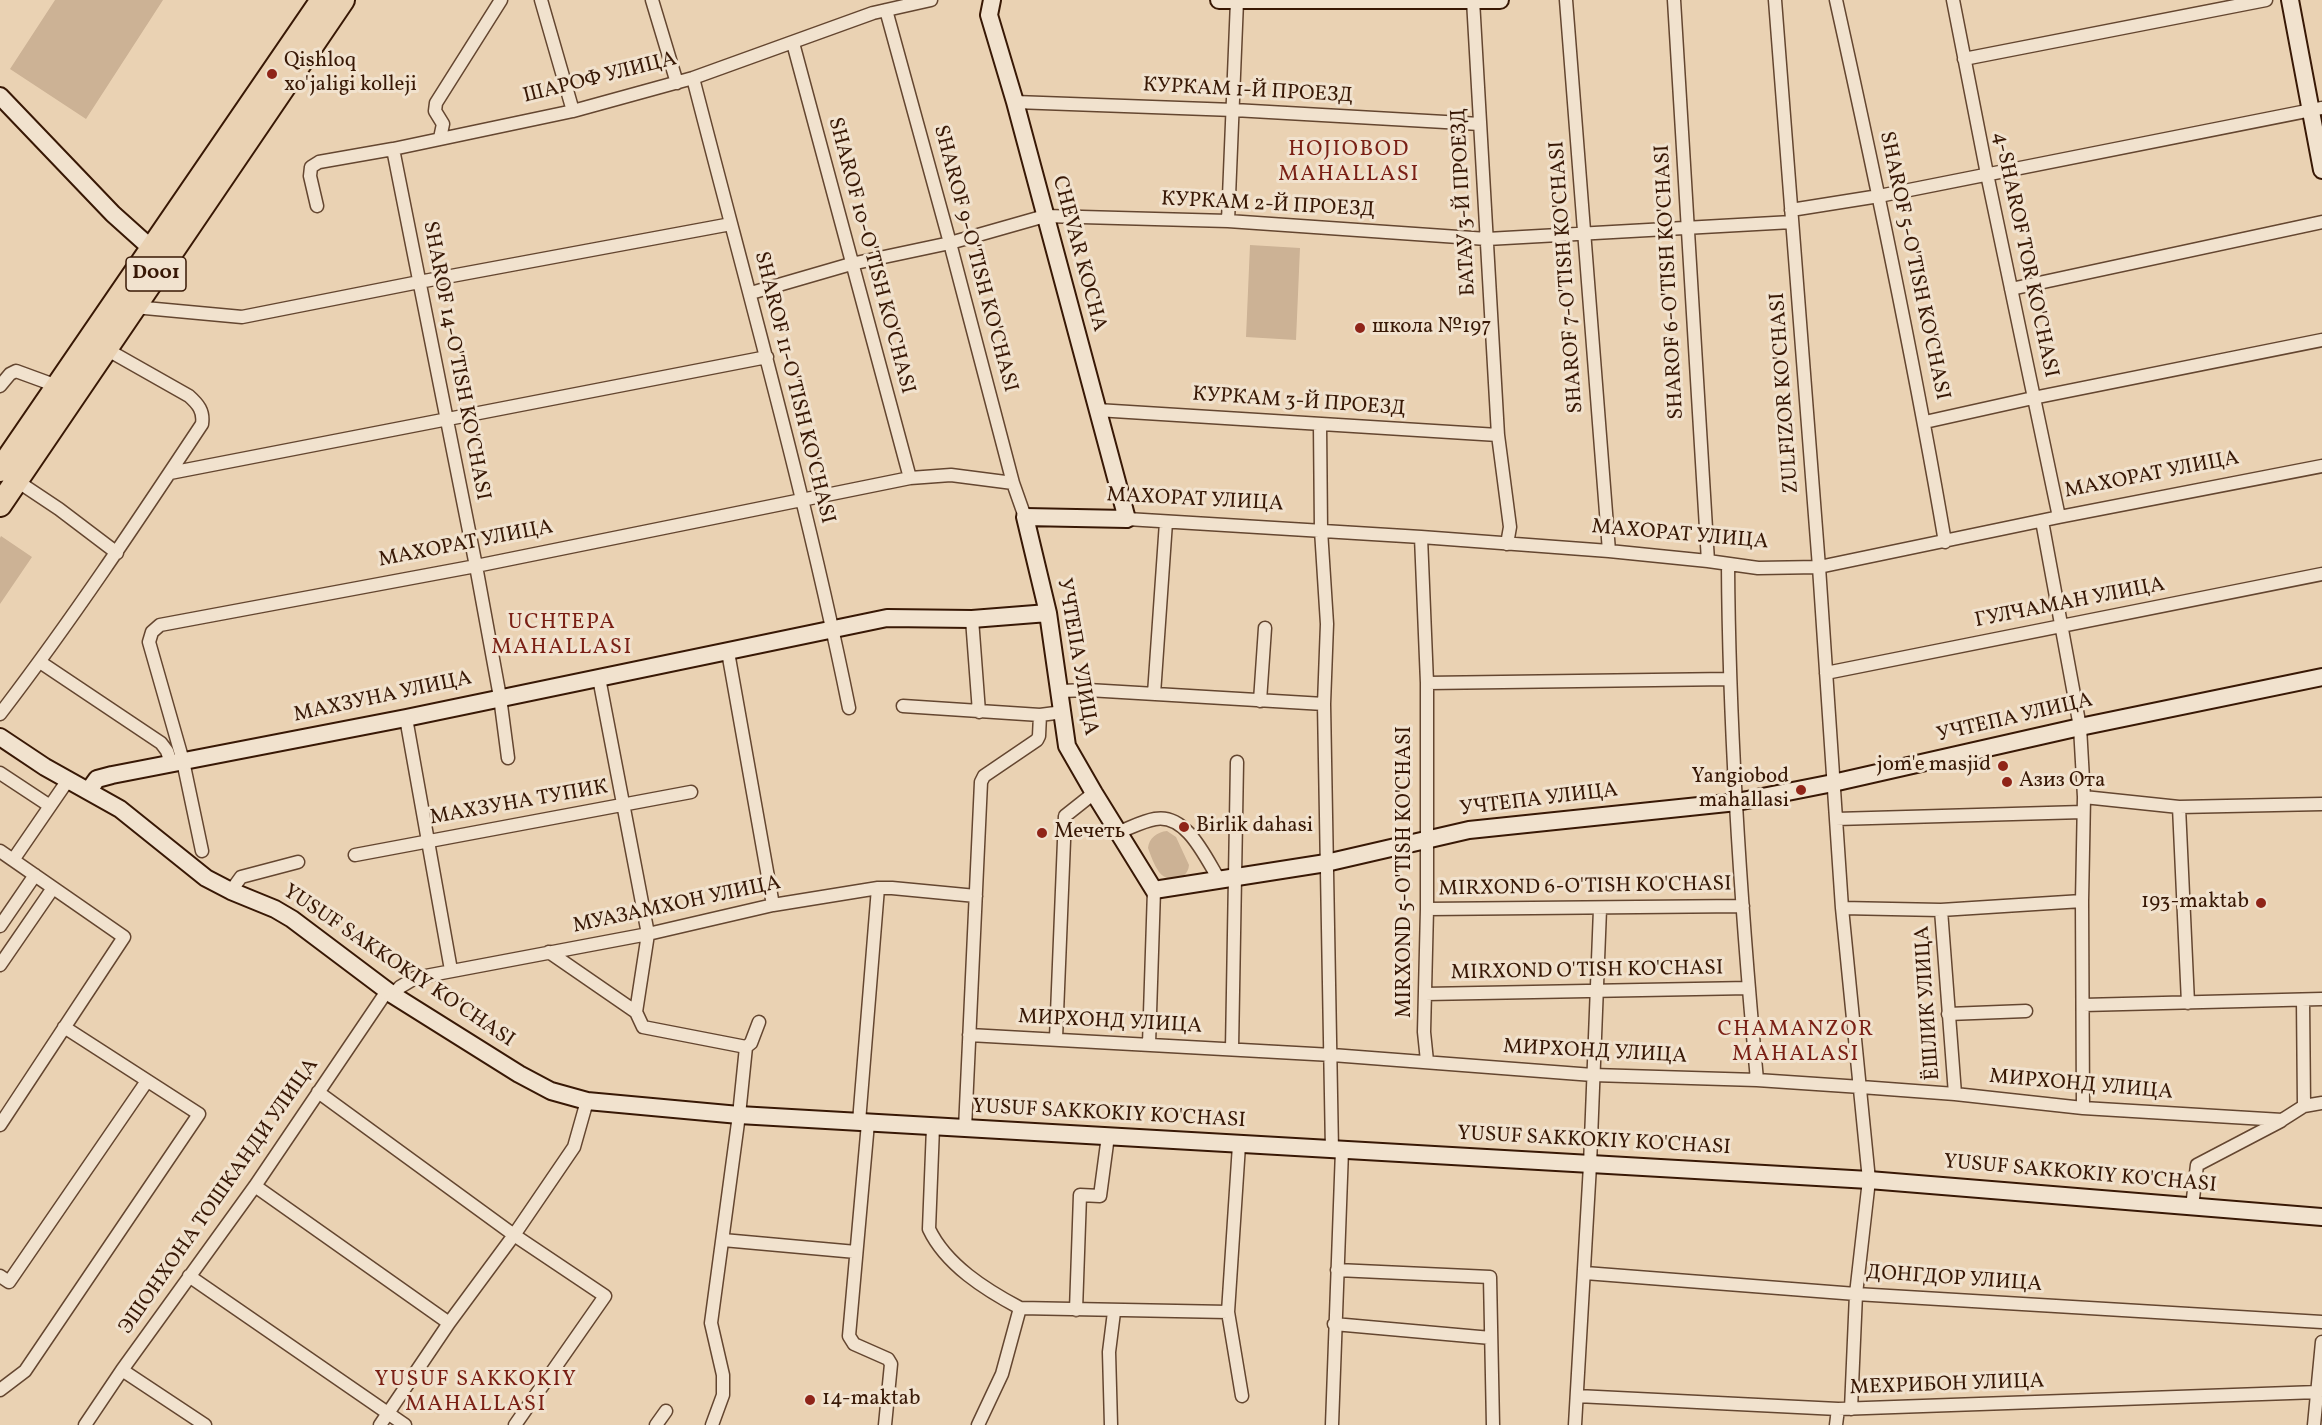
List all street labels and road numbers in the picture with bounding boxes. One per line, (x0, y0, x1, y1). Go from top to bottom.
street label: ШАРОФ УЛИЦА (521, 48, 679, 110)
street label: КУРКАМ 1-Й ПРОЕЗД (1142, 74, 1354, 110)
street label: БАТАУ 3-Й ПРОЕЗД (1447, 107, 1483, 297)
street label: SHAROF 10-O'TISH KO'CHASI (821, 115, 919, 397)
street label: SHAROF 9-O'TISH KO'CHASI (926, 123, 1022, 395)
street label: SHAROF 5-O'TISH KO'CHASI (1872, 129, 1954, 403)
street label: 4-SHAROF TOR KO'CHASI (1986, 130, 2062, 380)
street label: SHAROF 7-O'TISH KO'CHASI (1546, 140, 1590, 414)
street label: SHAROF 6-O'TISH KO'CHASI (1651, 144, 1691, 420)
street label: CHEVAR KOCHA (1045, 174, 1111, 334)
street label: КУРКАМ 2-Й ПРОЕЗД (1160, 188, 1376, 224)
street label: SHAROF 14-O'TISH KO'CHASI (416, 219, 494, 503)
street label: SHAROF 11-O'TISH KO'CHASI (747, 249, 839, 527)
road number: D001 (126, 257, 186, 291)
street label: ZULFIZOR KO'CHASI (1766, 292, 1806, 494)
street label: КУРКАМ 3-Й ПРОЕЗД (1191, 383, 1407, 423)
street label: МАХОРАТ УЛИЦА (2063, 447, 2241, 505)
street label: МАХОРАТ УЛИЦА (1106, 484, 1284, 518)
street label: МАХОРАТ УЛИЦА (377, 516, 555, 574)
street label: МАХОРАТ УЛИЦА (1591, 516, 1769, 556)
street label: ГУЛЧАМАН УЛИЦА (1973, 573, 2167, 635)
street label: УЧТЕПА УЛИЦА (1050, 576, 1102, 738)
street label: МАХЗУНА УЛИЦА (292, 667, 474, 729)
street label: УЧТЕПА УЛИЦА (1935, 689, 2095, 749)
street label: MIRXOND 5-O'TISH KO'CHASI (1393, 726, 1419, 1018)
street label: МАХЗУНА ТУПИК (428, 776, 610, 832)
street label: УЧТЕПА УЛИЦА (1458, 779, 1620, 823)
street label: МУАЗАМХОН УЛИЦА (571, 872, 783, 940)
street label: MIRXOND 6-O'TISH KO'CHASI (1438, 873, 1732, 903)
street label: YUSUF SAKKOKIY KO'CHASI (277, 880, 519, 1054)
street label: ЁШЛИК УЛИЦА (1911, 925, 1947, 1081)
street label: MIRXOND O'TISH KO'CHASI (1451, 957, 1723, 987)
street label: МИРХОНД УЛИЦА (1017, 1006, 1203, 1040)
street label: МИРХОНД УЛИЦА (1502, 1036, 1688, 1070)
street label: ЭШОНХОНА ТОШКАНДИ УЛИЦА (115, 1054, 325, 1340)
street label: МИРХОНД УЛИЦА (1988, 1065, 2174, 1107)
street label: YUSUF SAKKOKIY KO'CHASI (972, 1095, 1246, 1135)
street label: YUSUF SAKKOKIY KO'CHASI (1457, 1122, 1731, 1162)
street label: YUSUF SAKKOKIY KO'CHASI (1942, 1151, 2218, 1199)
street label: ДОНГДОР УЛИЦА (1865, 1261, 2043, 1299)
street label: МЕХРИБОН УЛИЦА (1849, 1370, 2045, 1402)

